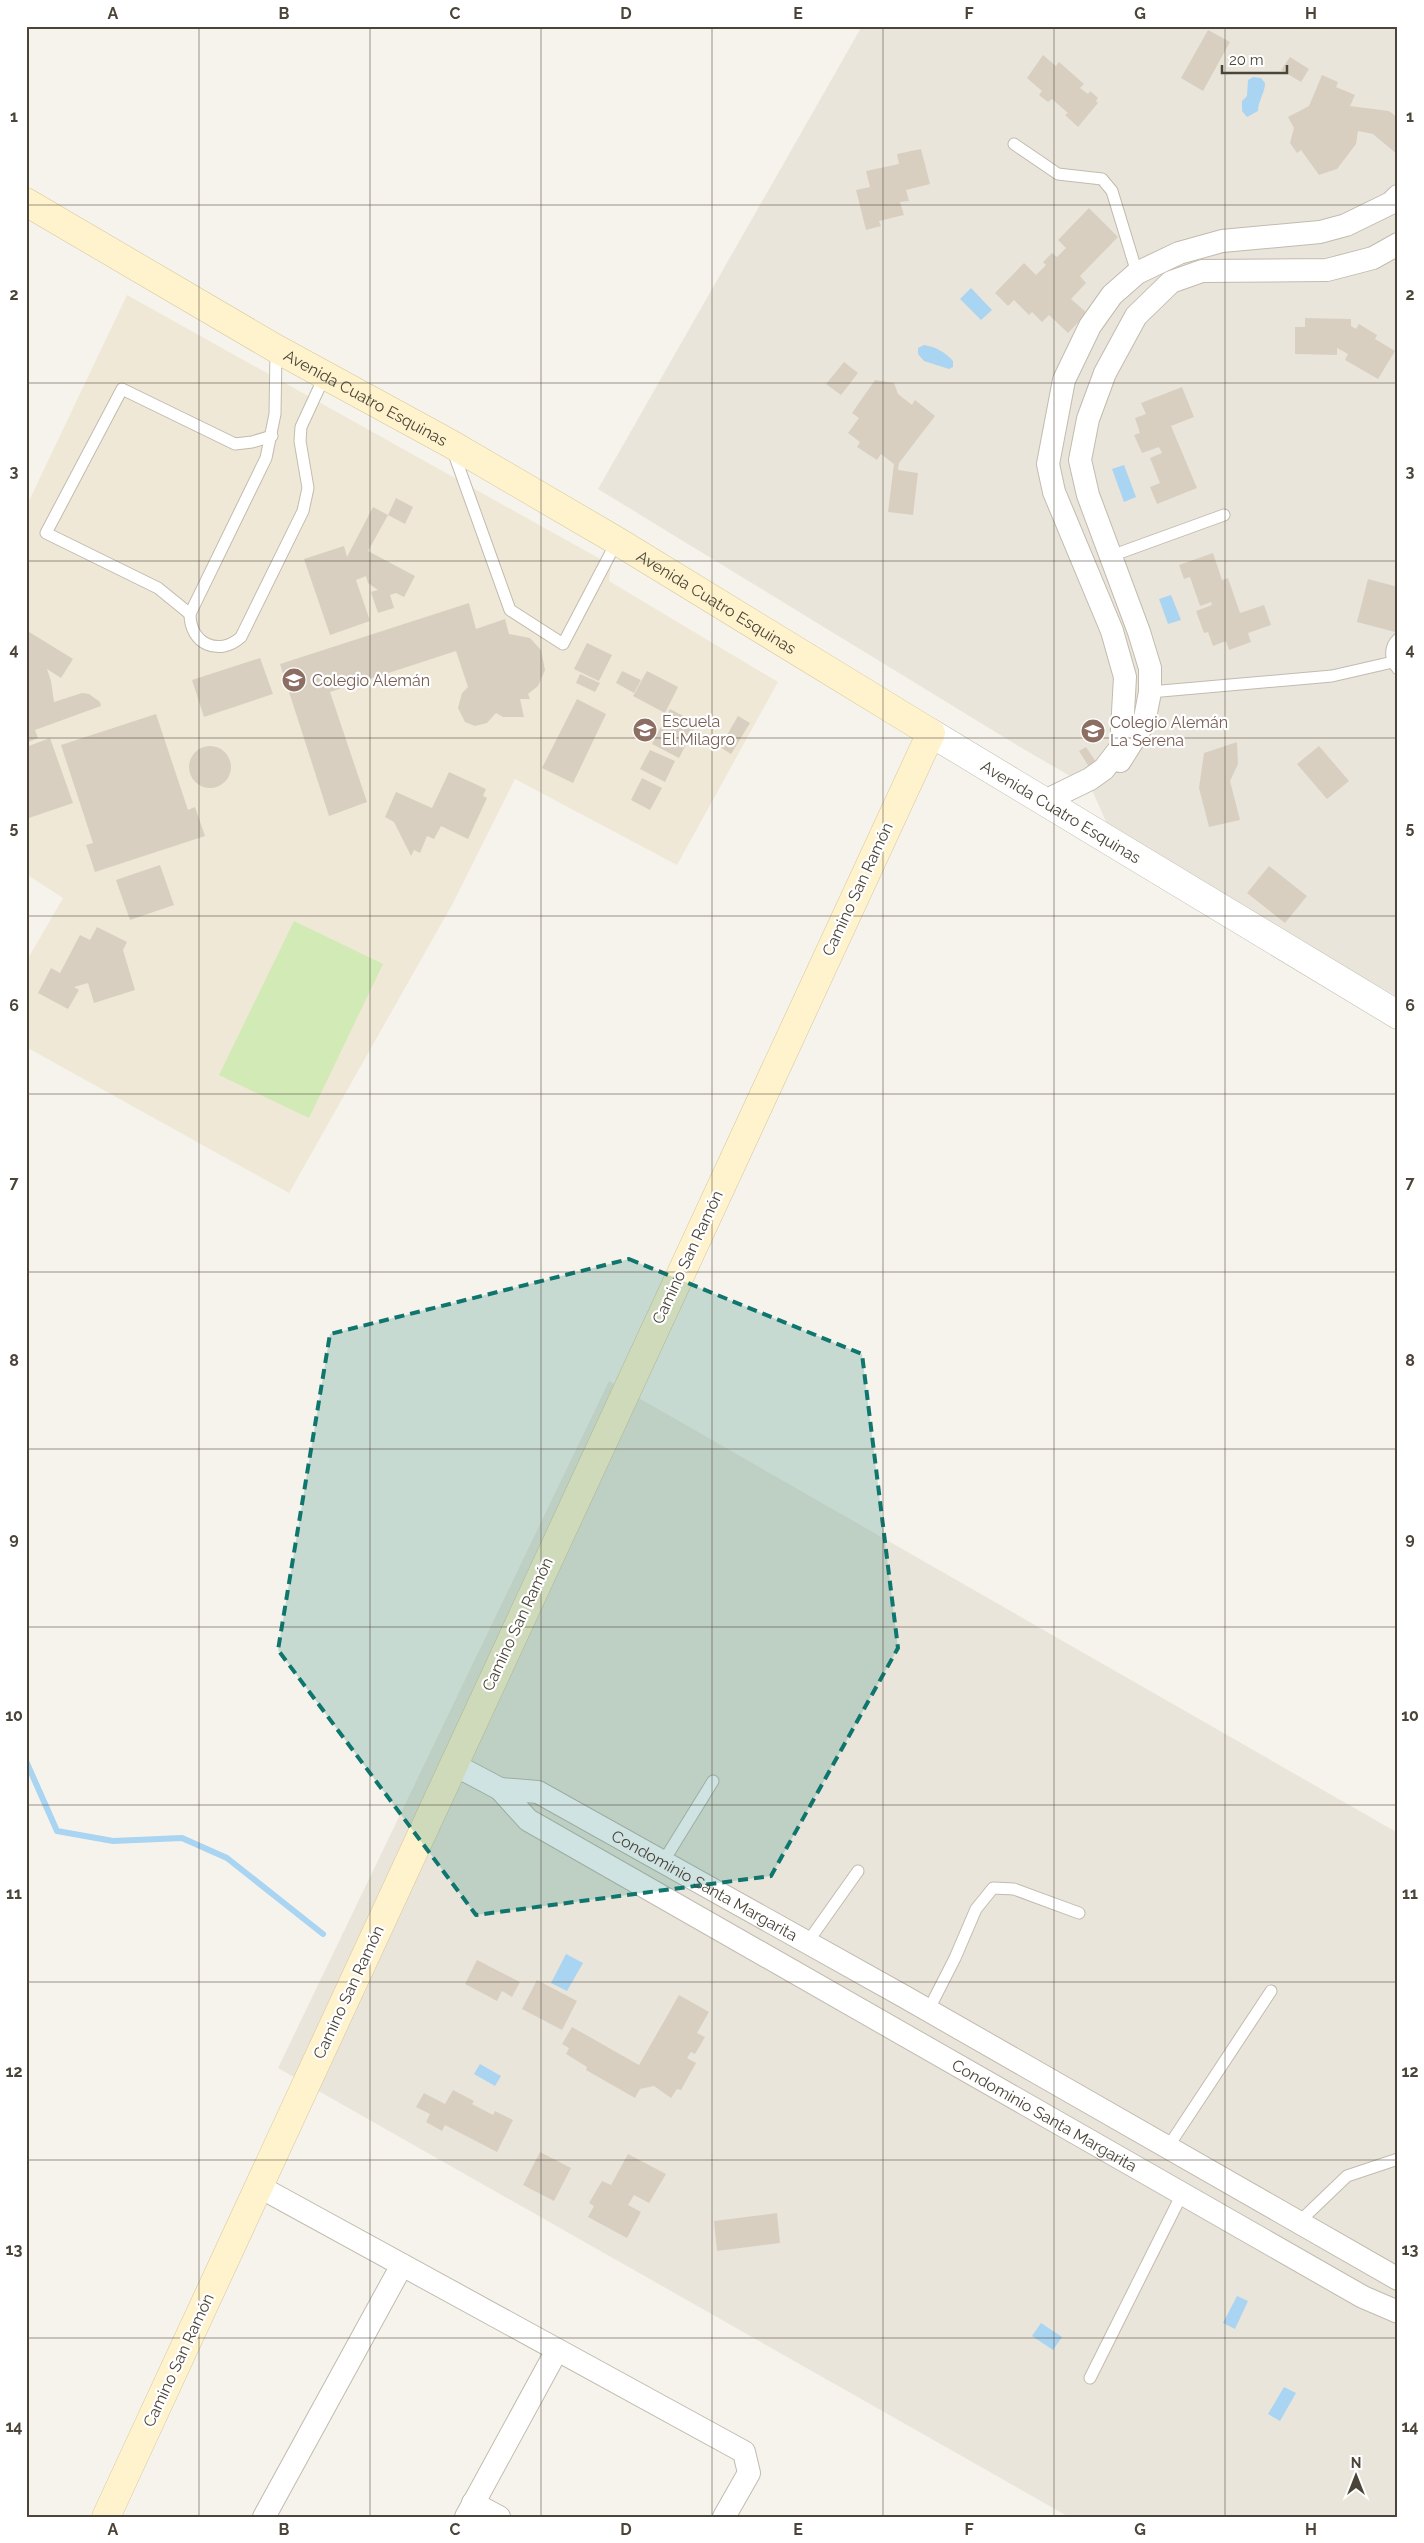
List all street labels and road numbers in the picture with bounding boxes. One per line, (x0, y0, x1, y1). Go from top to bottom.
street label: Avenida Cuatro Esquinas (281, 346, 451, 450)
street label: Avenida Cuatro Esquinas (633, 546, 800, 658)
street label: Avenida Cuatro Esquinas (978, 757, 1144, 868)
street label: Camino San Ramón (818, 819, 897, 959)
street label: Camino San Ramón (648, 1187, 727, 1327)
street label: Camino San Ramón (478, 1554, 557, 1694)
street label: Condominio Santa Margarita (608, 1826, 801, 1945)
street label: Camino San Ramón (309, 1922, 388, 2062)
street label: Condominio Santa Margarita (949, 2055, 1140, 2176)
street label: Camino San Ramón (139, 2290, 218, 2430)

